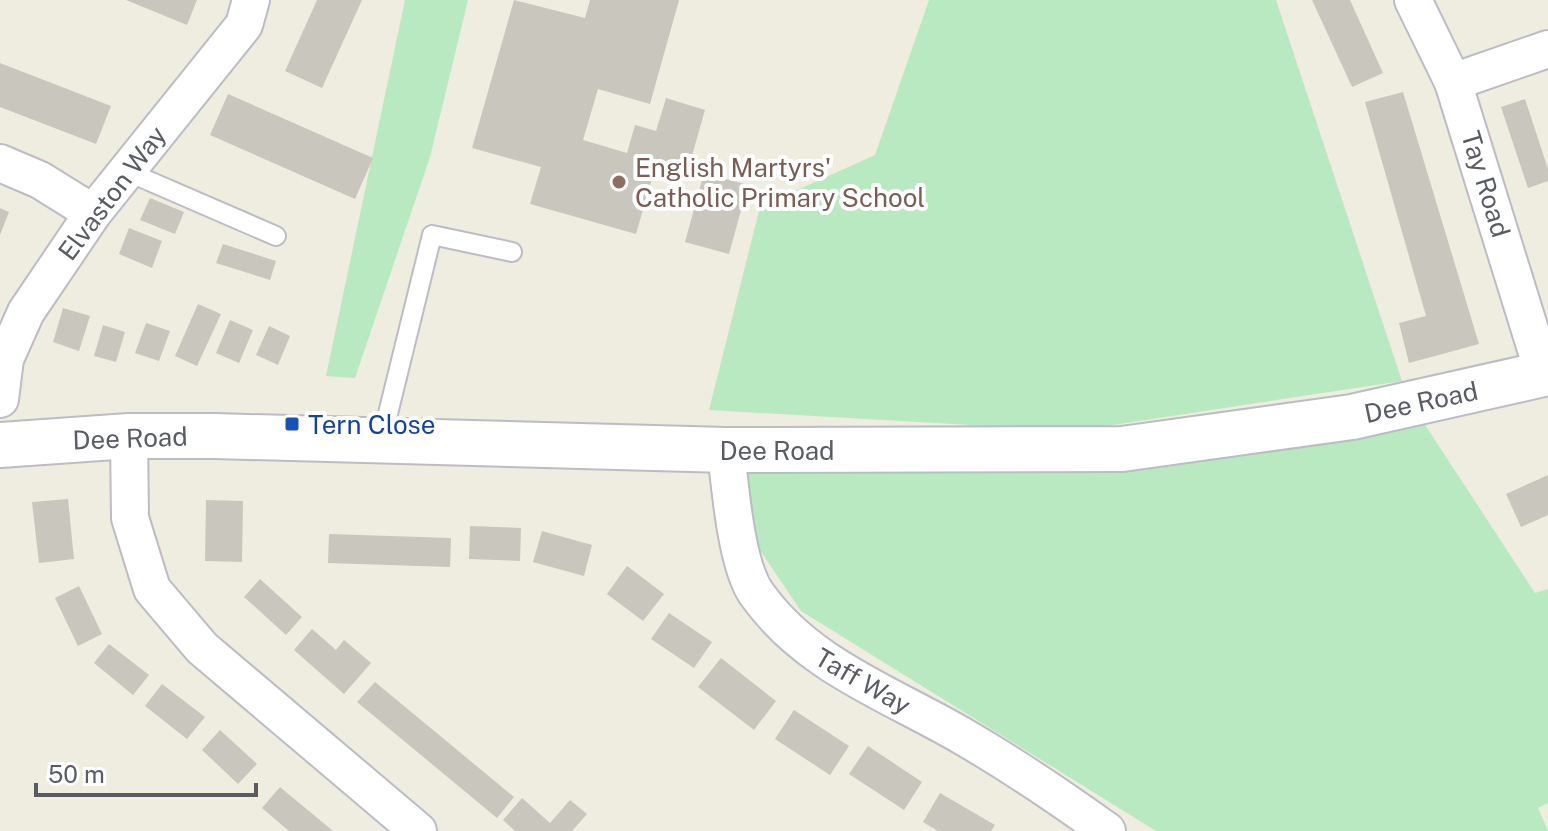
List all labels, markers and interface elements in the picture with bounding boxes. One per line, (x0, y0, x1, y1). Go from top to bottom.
street label: Elvaston Way (52, 120, 173, 266)
street label: Tay Road (1455, 127, 1517, 241)
place label: English Martyrs' Catholic Primary School (635, 152, 925, 213)
marker: English Martyrs' Catholic Primary School (610, 173, 628, 191)
street label: Dee Road (1361, 375, 1481, 429)
place label: Tern Close (308, 409, 435, 440)
marker: Tern Close (283, 415, 301, 433)
street label: Dee Road (72, 420, 188, 456)
street label: Dee Road (719, 435, 835, 466)
street label: Taff Way (810, 641, 916, 721)
scale bar (36, 747, 256, 797)
text: 50 m (48, 760, 105, 788)

